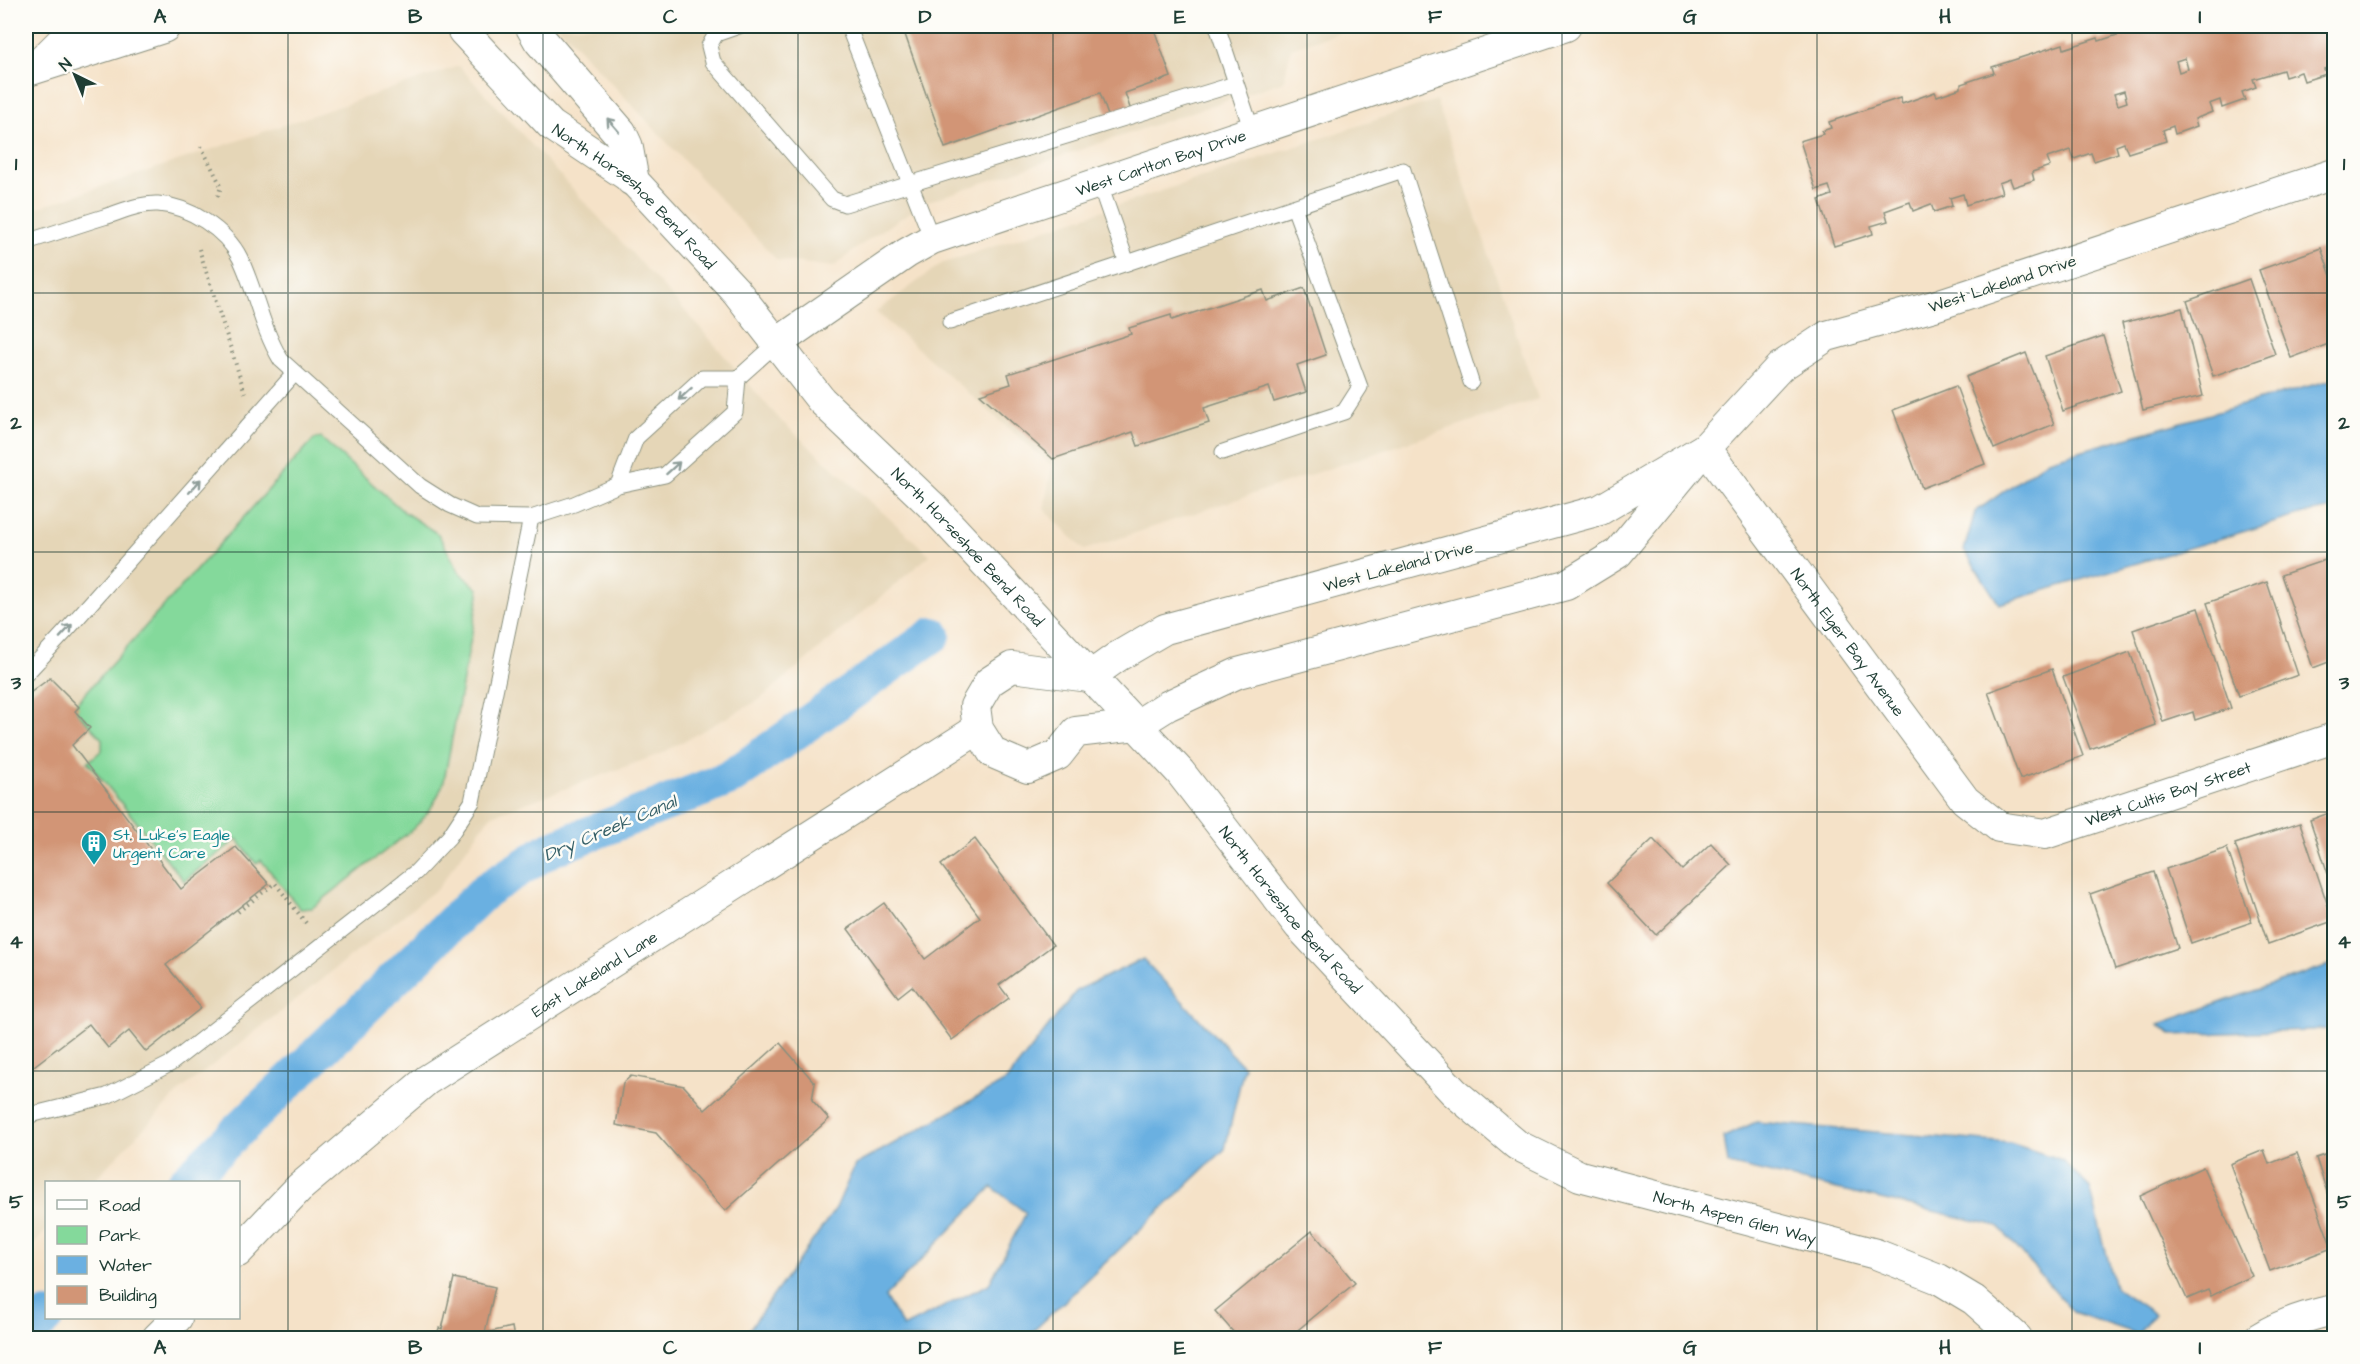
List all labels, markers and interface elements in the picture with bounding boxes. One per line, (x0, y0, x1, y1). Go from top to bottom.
text: A (154, 3, 167, 31)
text: B (408, 3, 423, 31)
text: C (663, 3, 678, 31)
text: D (919, 3, 932, 31)
text: E (1174, 3, 1186, 31)
text: F (1428, 3, 1443, 31)
text: G (1683, 3, 1697, 31)
text: H (1939, 3, 1951, 31)
text: I (2198, 3, 2202, 31)
north arrow (45, 45, 105, 105)
text: N (54, 53, 77, 76)
one-way arrow (606, 118, 620, 133)
street label: North Horseshoe Bend Road (548, 119, 720, 274)
street label: West Carlton Bay Drive (1073, 124, 1249, 202)
text: 1 (15, 150, 18, 178)
text: 1 (2343, 150, 2346, 178)
street label: West Lakeland Drive (1926, 250, 2079, 318)
one-way arrow (678, 387, 693, 401)
text: 2 (9, 409, 22, 437)
text: 2 (2337, 409, 2350, 437)
one-way arrow (665, 461, 680, 475)
street label: North Horseshoe Bend Road (886, 463, 1049, 632)
one-way arrow (188, 478, 202, 493)
street label: West Lakeland Drive (1321, 536, 1476, 598)
street label: North Elger Bay Avenue (1785, 564, 1910, 721)
one-way arrow (59, 624, 73, 639)
text: 3 (10, 669, 22, 697)
text: 3 (2338, 669, 2350, 697)
street label: West Cultis Bay Street (2082, 756, 2255, 832)
water label: Dry Creek Canal (540, 788, 683, 869)
street label: North Horseshoe Bend Road (1214, 822, 1366, 999)
place label: St. Luke's Eagle Urgent Care (113, 824, 231, 865)
building icon: St. Luke's Eagle Urgent Care (79, 828, 109, 866)
street label: East Lakeland Lane (527, 926, 662, 1023)
text: 4 (9, 928, 23, 956)
text: 4 (2337, 928, 2351, 956)
legend (45, 1181, 240, 1319)
street label: North Aspen Glen Way (1651, 1186, 1819, 1251)
text: 5 (9, 1188, 24, 1216)
text: 5 (2337, 1188, 2352, 1216)
text: Road (99, 1193, 140, 1218)
text: Park (99, 1223, 141, 1248)
text: Water (99, 1253, 152, 1278)
text: Building (99, 1283, 157, 1309)
text: A (154, 1334, 167, 1362)
text: B (408, 1334, 423, 1362)
text: C (663, 1334, 678, 1362)
text: D (919, 1334, 932, 1362)
text: E (1174, 1334, 1186, 1362)
text: F (1428, 1334, 1443, 1362)
text: G (1683, 1334, 1697, 1362)
text: H (1939, 1334, 1951, 1362)
text: I (2198, 1334, 2202, 1362)

